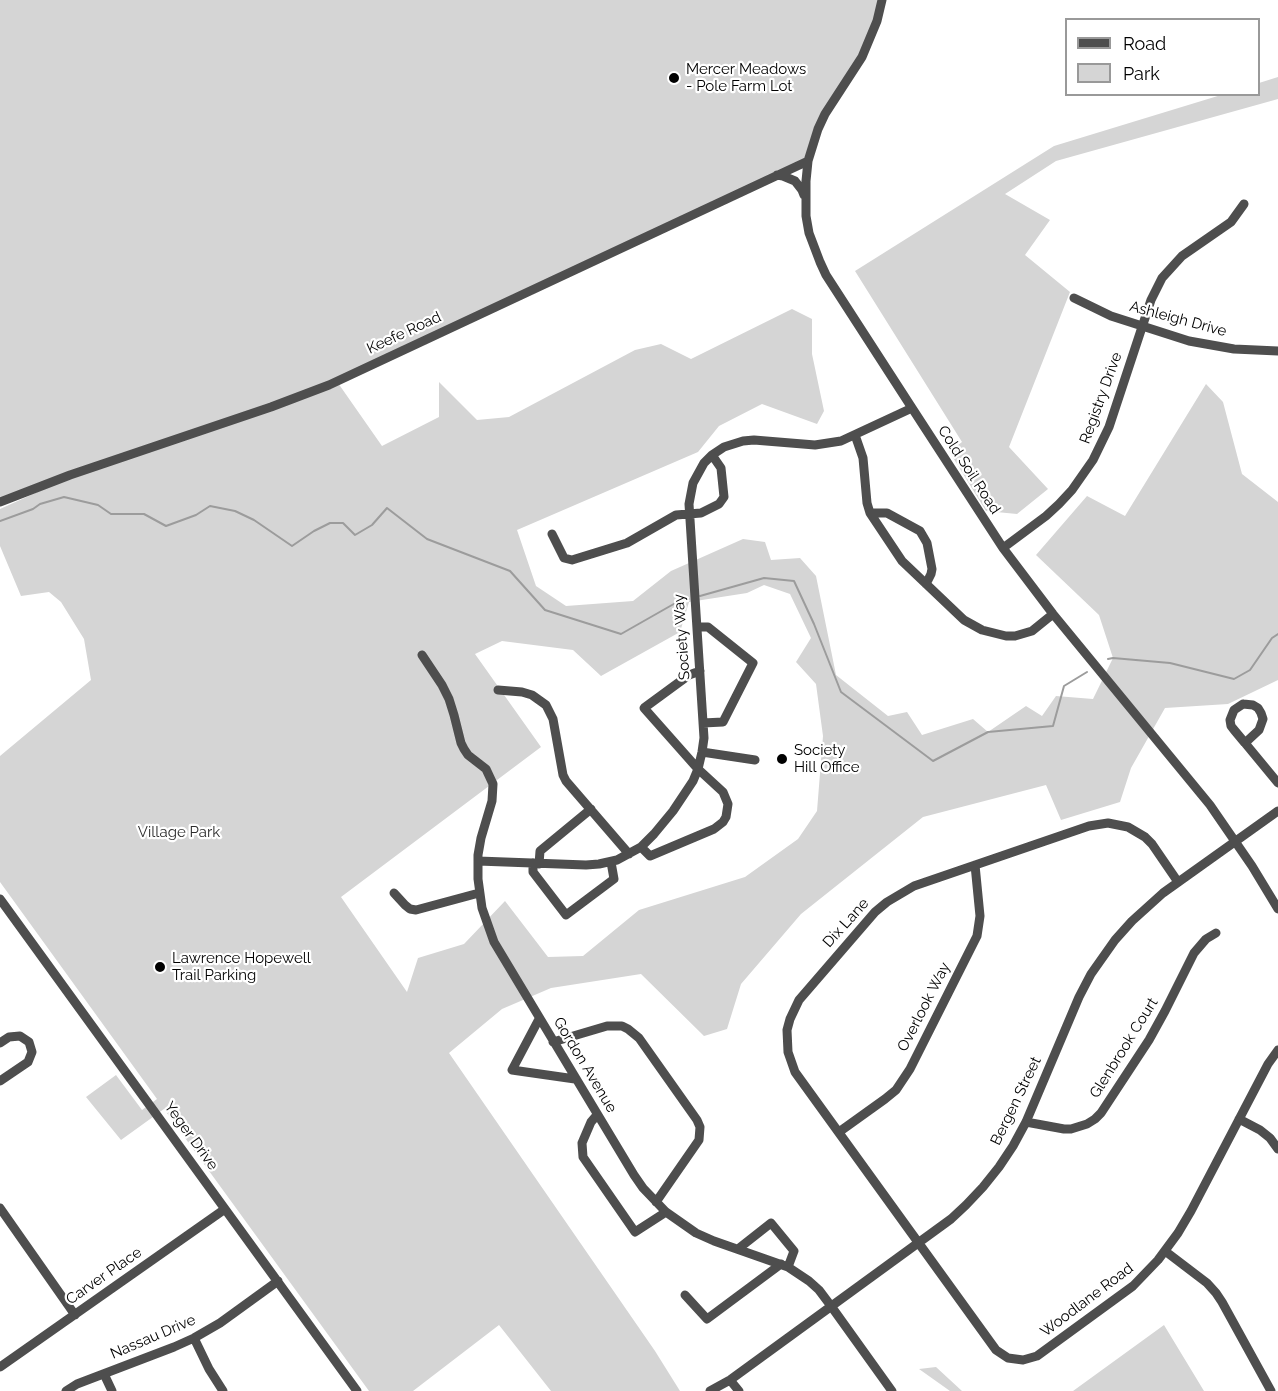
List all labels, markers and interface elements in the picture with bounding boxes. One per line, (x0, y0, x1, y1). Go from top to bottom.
legend (1065, 18, 1260, 96)
text: Road (1123, 33, 1166, 54)
place label: Mercer Meadows - Pole Farm Lot (686, 60, 806, 95)
text: Park (1123, 63, 1160, 84)
marker: Mercer Meadows - Pole Farm Lot (667, 71, 681, 85)
street label: Ashleigh Drive (1127, 297, 1229, 341)
street label: Keefe Road (364, 308, 444, 358)
street label: Registry Drive (1076, 350, 1126, 446)
street label: Cold Soil Road (934, 422, 1004, 518)
street label: Society Way (670, 593, 694, 681)
place label: Society Hill Office (794, 741, 860, 776)
marker: Society Hill Office (775, 752, 789, 766)
park label: Village Park (138, 823, 220, 841)
street label: Dix Lane (819, 895, 873, 951)
place label: Lawrence Hopewell Trail Parking (172, 949, 311, 984)
street label: Overlook Way (894, 959, 954, 1055)
marker: Lawrence Hopewell Trail Parking (153, 960, 167, 974)
street label: Glenbrook Court (1086, 995, 1162, 1101)
street label: Gordon Avenue (549, 1014, 621, 1116)
street label: Bergen Street (987, 1054, 1045, 1148)
street label: Yeger Drive (160, 1098, 222, 1174)
street label: Carver Place (63, 1243, 145, 1309)
street label: Woodlane Road (1037, 1259, 1137, 1341)
street label: Nassau Drive (108, 1311, 198, 1363)

